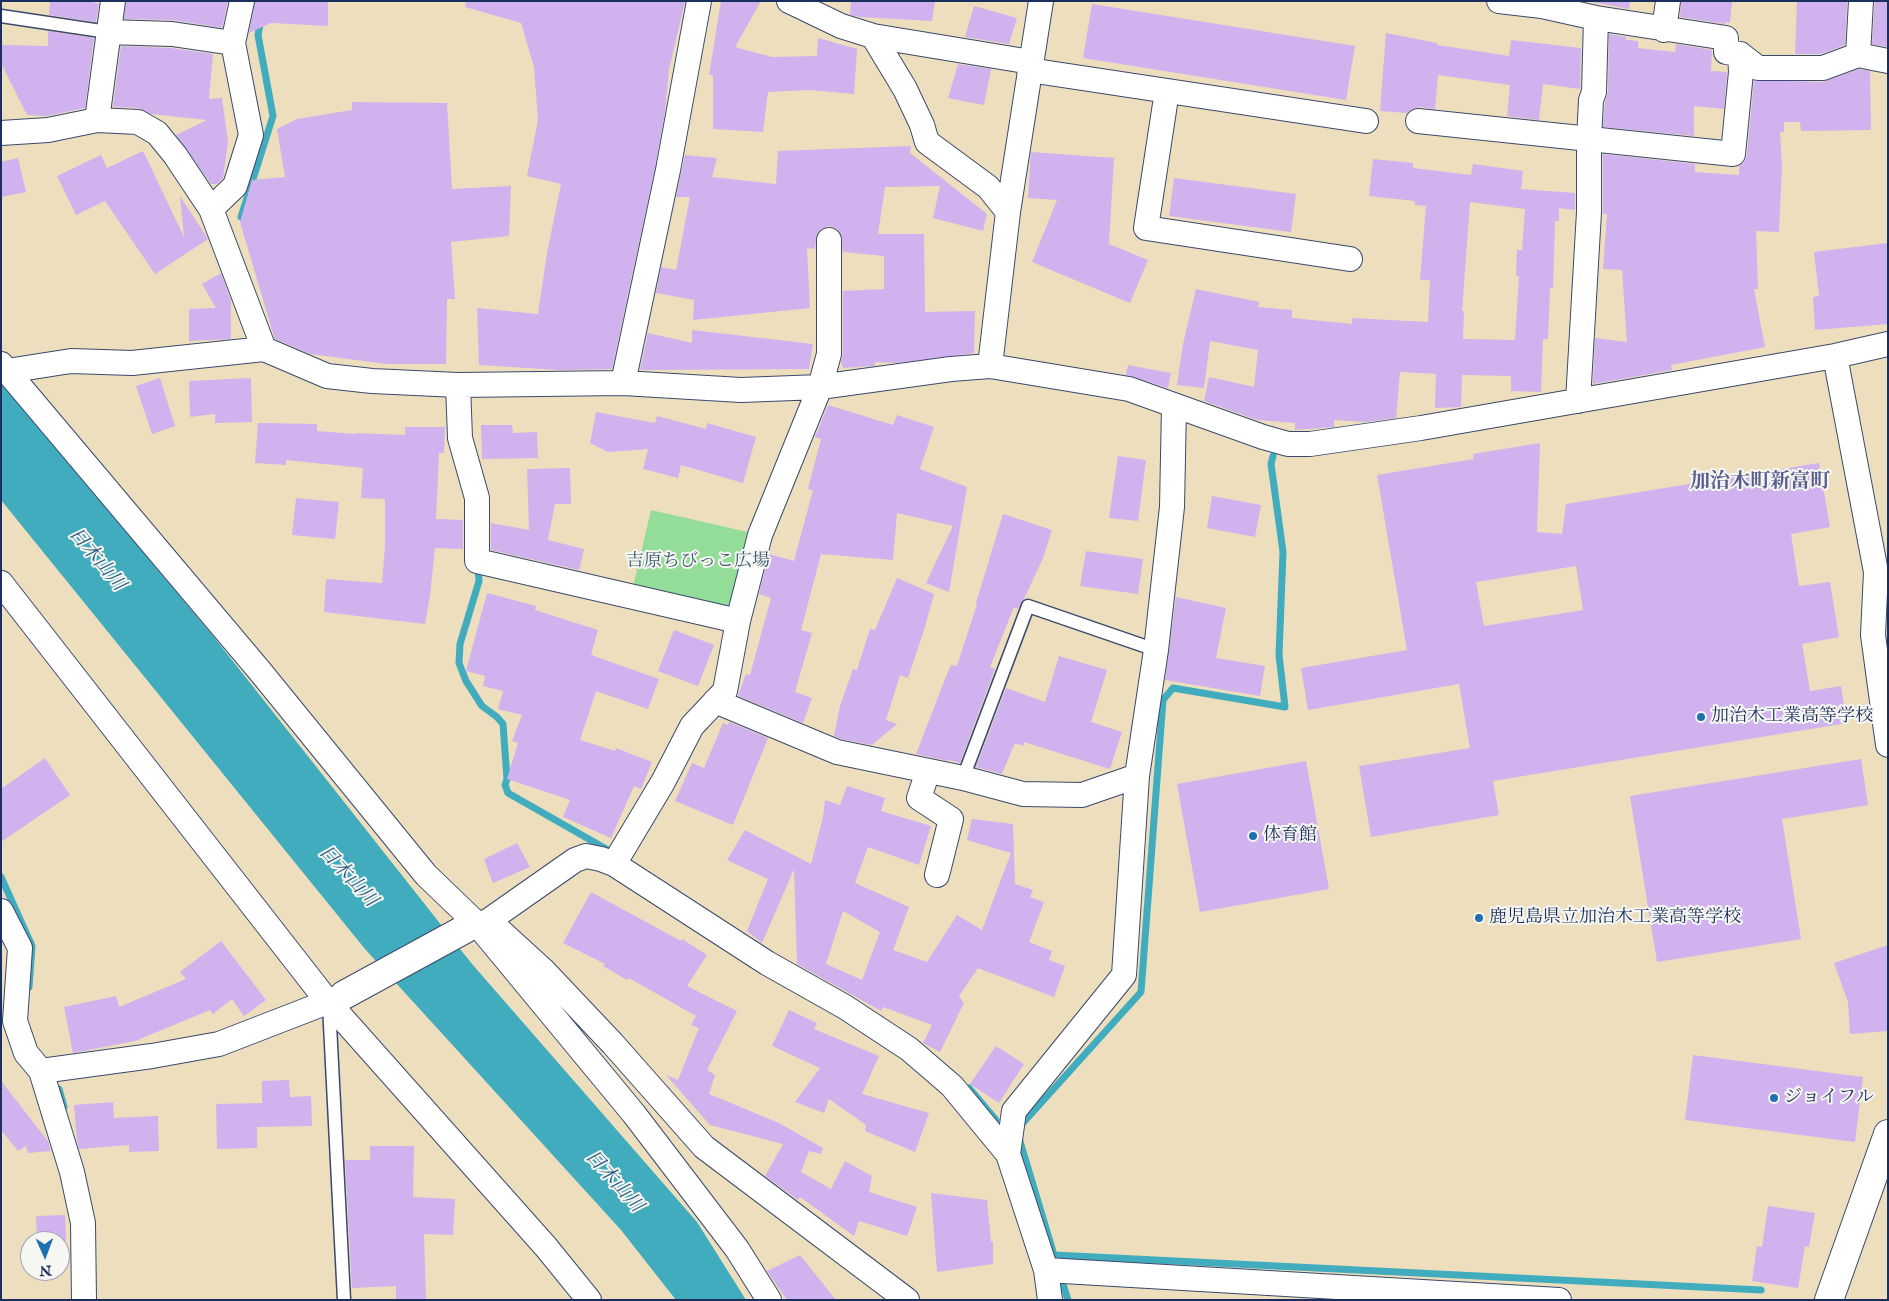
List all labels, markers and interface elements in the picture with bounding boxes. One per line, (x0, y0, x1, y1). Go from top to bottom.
district label: 加治木町新富町 (1690, 471, 1830, 495)
water label: 日木山川 (63, 524, 129, 596)
park label: 吉原ちびっこ広場 (626, 551, 770, 573)
place label: 加治木工業高等学校 (1711, 706, 1873, 728)
marker: 加治木工業高等学校 (1695, 711, 1707, 723)
place label: 体育館 (1263, 825, 1317, 847)
marker: 体育館 (1247, 830, 1259, 842)
water label: 日木山川 (313, 841, 381, 913)
place label: 鹿児島県立加治木工業高等学校 (1489, 907, 1741, 929)
marker: 鹿児島県立加治木工業高等学校 (1473, 912, 1485, 924)
place label: ジョイフル (1784, 1087, 1874, 1109)
marker: ジョイフル (1768, 1092, 1780, 1104)
water label: 日木山川 (579, 1146, 647, 1218)
north arrow (20, 1231, 70, 1281)
text: N (39, 1261, 52, 1279)

